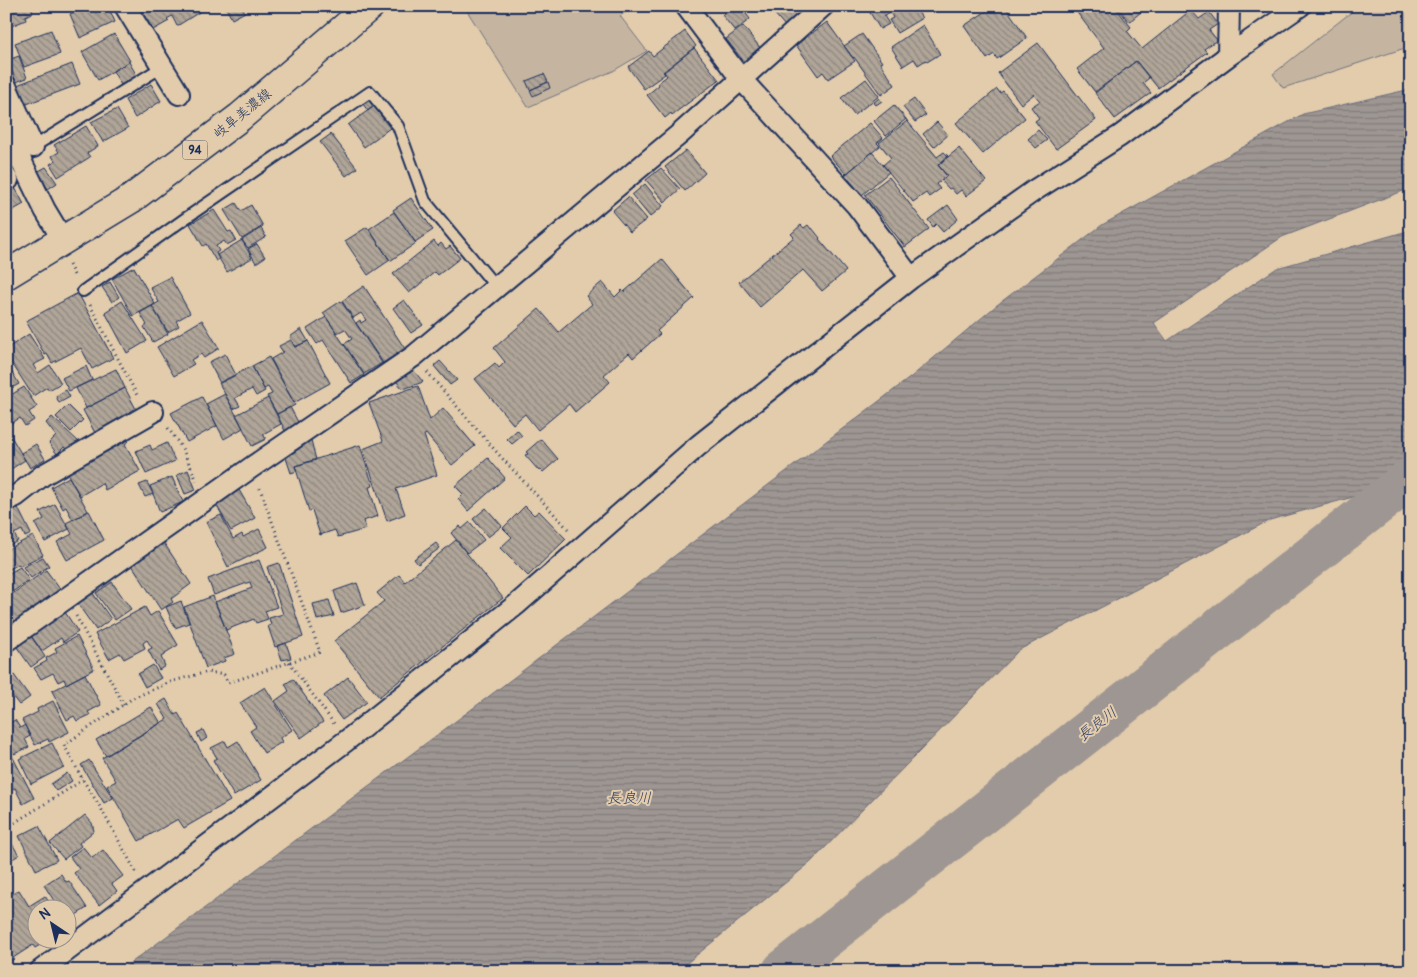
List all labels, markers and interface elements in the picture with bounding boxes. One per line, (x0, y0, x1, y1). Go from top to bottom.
street label: 岐阜美濃線 (210, 85, 275, 142)
road number: 94 (182, 140, 208, 160)
water label: 長良川 (1074, 703, 1121, 746)
water label: 長良川 (606, 789, 652, 808)
north arrow (28, 900, 78, 950)
text: N (36, 904, 54, 923)

